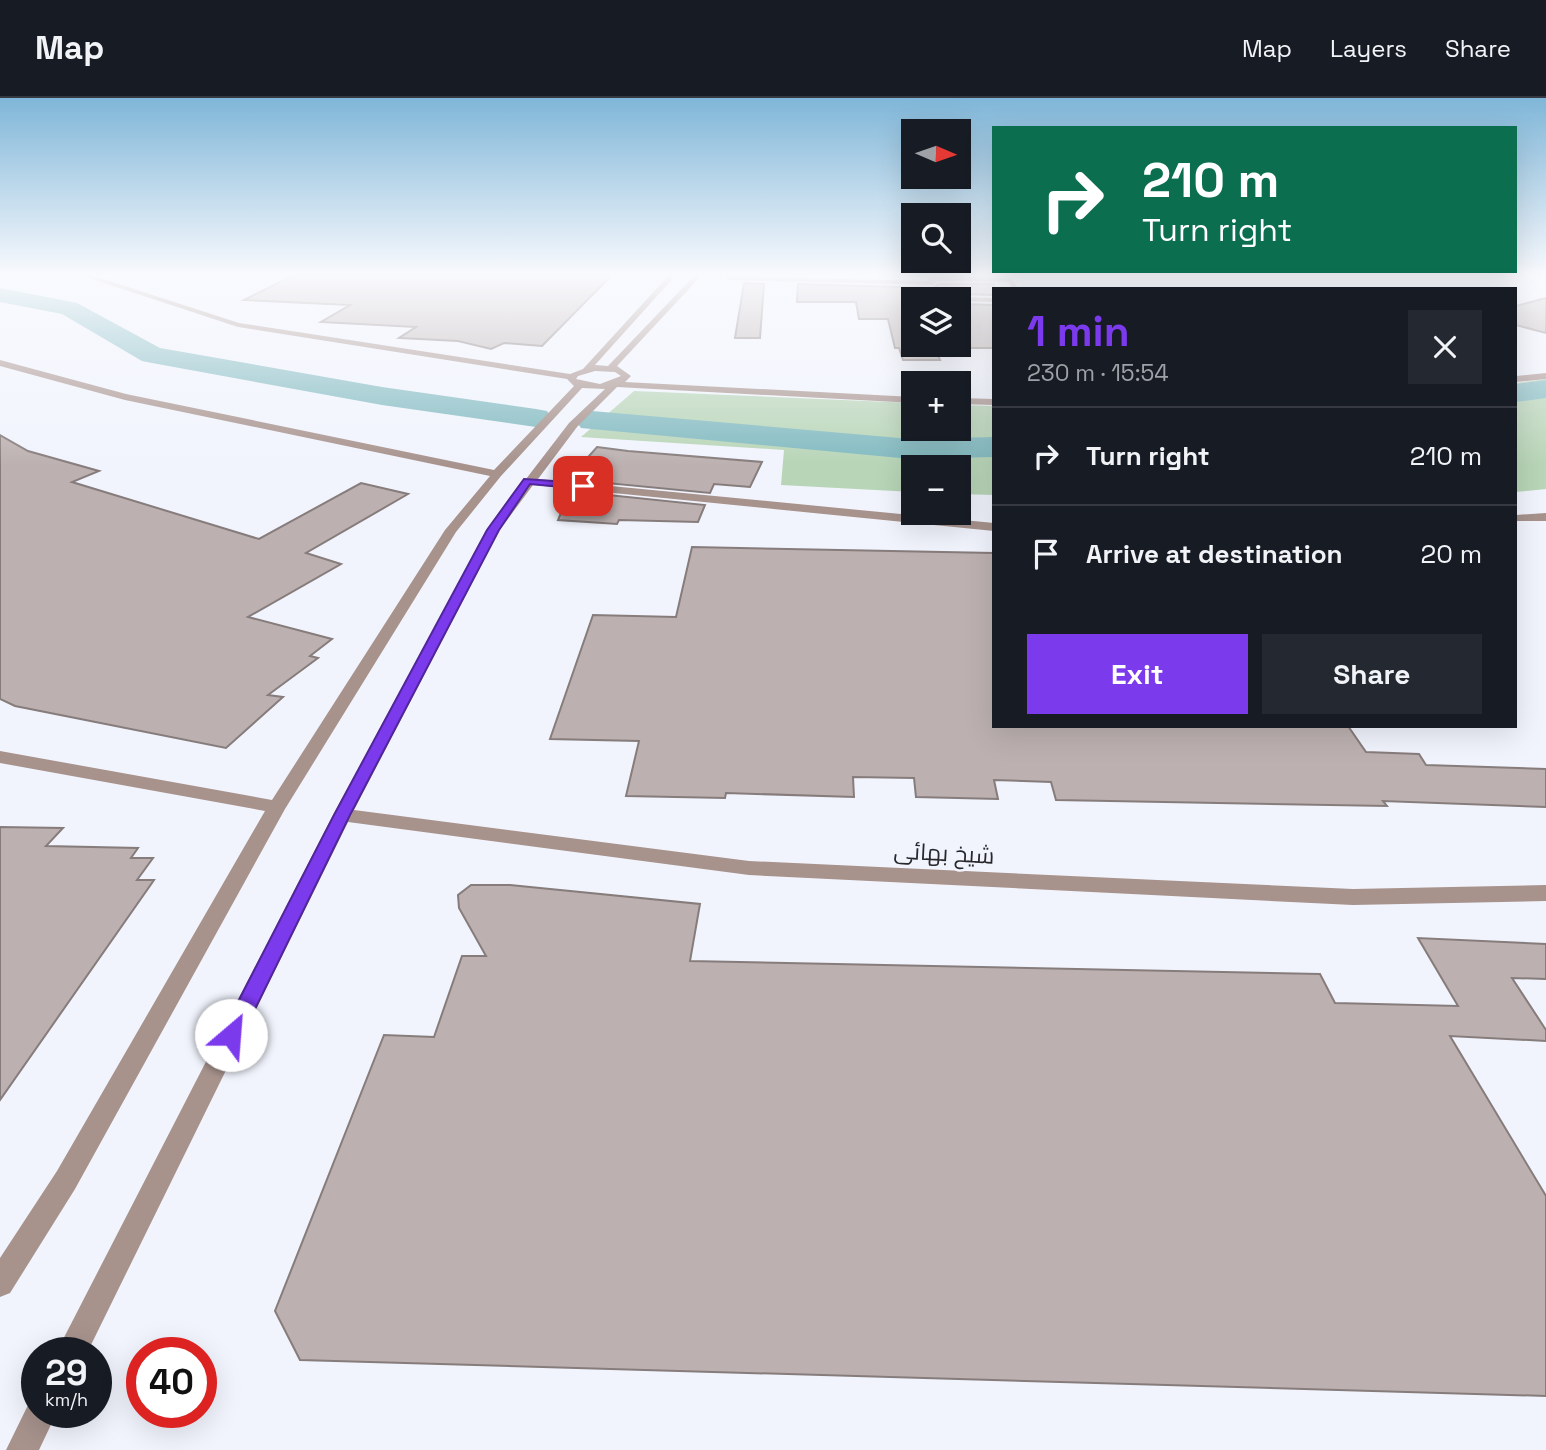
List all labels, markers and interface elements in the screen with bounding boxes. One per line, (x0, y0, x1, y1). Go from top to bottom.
text: Map (35, 27, 104, 69)
text: Map (1242, 33, 1292, 64)
text: Layers (1330, 33, 1407, 64)
text: Share (1445, 33, 1511, 64)
north arrow (901, 119, 971, 189)
map controls (901, 119, 971, 525)
text: 210 m (1142, 149, 1279, 211)
icon: right (1027, 154, 1118, 245)
button: search (901, 203, 971, 273)
text: Turn right (1142, 210, 1292, 250)
button: layers (901, 287, 971, 357)
text: 1 min (1027, 305, 1130, 358)
button: close (1408, 310, 1482, 384)
text: 230 m · 15:54 (1027, 358, 1169, 388)
button: + (901, 371, 971, 441)
icon: right (1027, 437, 1065, 475)
text: Turn right (1086, 439, 1210, 473)
text: 210 m (1410, 439, 1482, 473)
button: − (901, 455, 971, 525)
pin (553, 456, 613, 516)
icon: arrive (564, 467, 602, 505)
icon: arrive (1027, 535, 1065, 573)
text: Arrive at destination (1086, 537, 1343, 571)
text: 20 m (1421, 537, 1482, 571)
button: Exit (1027, 634, 1248, 714)
button: Share (1262, 634, 1482, 714)
street label: شیخ بهائی (893, 835, 995, 872)
position arrow (194, 998, 268, 1072)
speed limit sign: 40 (126, 1337, 217, 1428)
text: 29 (45, 1351, 88, 1395)
text: km/h (45, 1388, 88, 1411)

